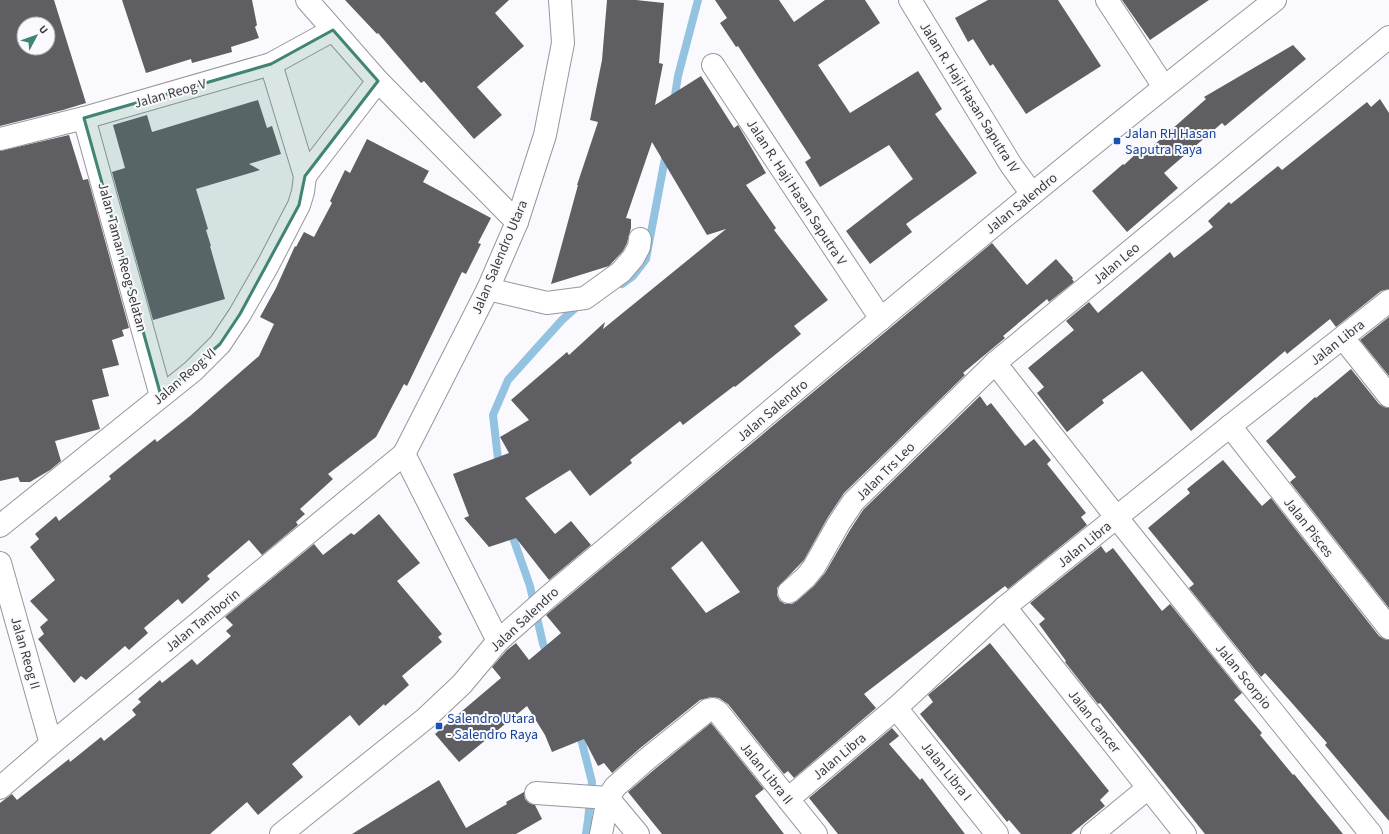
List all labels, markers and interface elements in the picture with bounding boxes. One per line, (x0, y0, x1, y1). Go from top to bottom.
north arrow (16, 16, 56, 56)
street label: Jalan R. Haji Hasan Saputra IV (914, 18, 1024, 177)
text: U (35, 22, 51, 37)
street label: Jalan Reog V (132, 74, 209, 114)
street label: Jalan R. Haji Hasan Saputra V (741, 115, 851, 270)
place label: Jalan RH Hasan Saputra Raya (1125, 124, 1217, 160)
marker: Jalan RH Hasan Saputra Raya (1112, 136, 1122, 146)
street label: Jalan Salendro (981, 168, 1062, 239)
street label: Jalan Taman Reog Selatan (92, 180, 152, 334)
street label: Jalan Salendro Utara (467, 197, 533, 318)
street label: Jalan Leo (1089, 238, 1145, 289)
street label: Jalan Libra (1306, 315, 1369, 370)
street label: Jalan Reog VI (149, 344, 221, 410)
street label: Jalan Salendro (733, 375, 813, 447)
street label: Jalan Trs Leo (852, 438, 920, 506)
street label: Jalan Pisces (1278, 493, 1338, 562)
street label: Jalan Libra (1053, 517, 1116, 573)
street label: Jalan Salendro (486, 583, 564, 657)
street label: Jalan Tamborin (161, 584, 244, 657)
street label: Jalan Reog II (5, 615, 45, 692)
street label: Jalan Scorpio (1210, 639, 1276, 714)
street label: Jalan Cancer (1063, 686, 1125, 758)
place label: Salendro Utara - Salendro Raya (447, 709, 538, 745)
marker: Salendro Utara - Salendro Raya (434, 721, 444, 731)
street label: Jalan Libra (809, 728, 871, 785)
street label: Jalan Libra II (735, 738, 797, 809)
street label: Jalan Libra I (916, 738, 976, 805)

